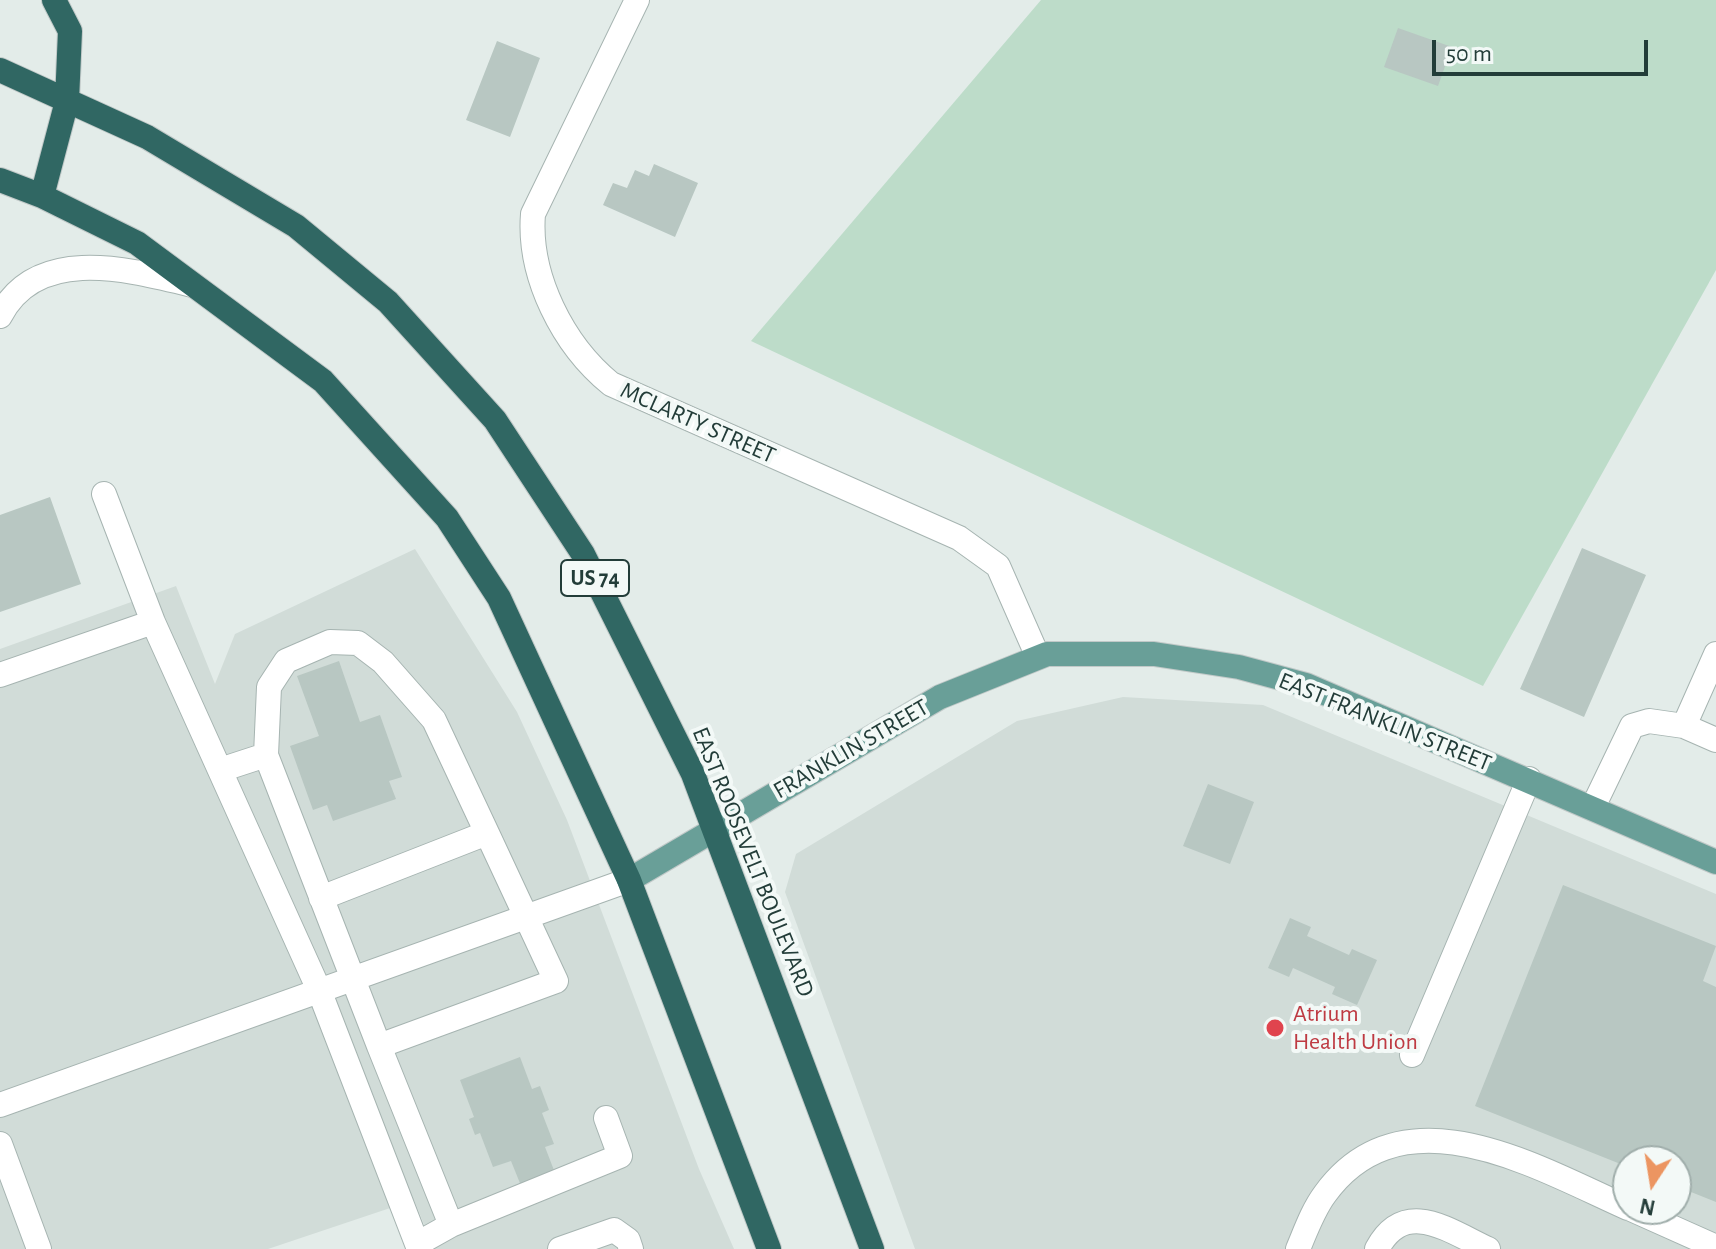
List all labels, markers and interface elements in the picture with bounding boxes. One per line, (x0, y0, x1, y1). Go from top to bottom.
scale bar (1436, 24, 1652, 74)
text: 50 m (1446, 42, 1492, 66)
street label: MCLARTY STREET (616, 376, 780, 470)
road number: US 74 (561, 560, 629, 596)
street label: EAST FRANKLIN STREET (1274, 666, 1496, 778)
street label: FRANKLIN STREET (768, 693, 934, 805)
street label: EAST ROOSEVELT BOULEVARD (686, 723, 820, 1001)
place label: Atrium Health Union (1293, 1000, 1418, 1056)
marker: Atrium Health Union (1264, 1017, 1286, 1039)
north arrow (1612, 1145, 1692, 1225)
text: N (1638, 1194, 1657, 1219)

